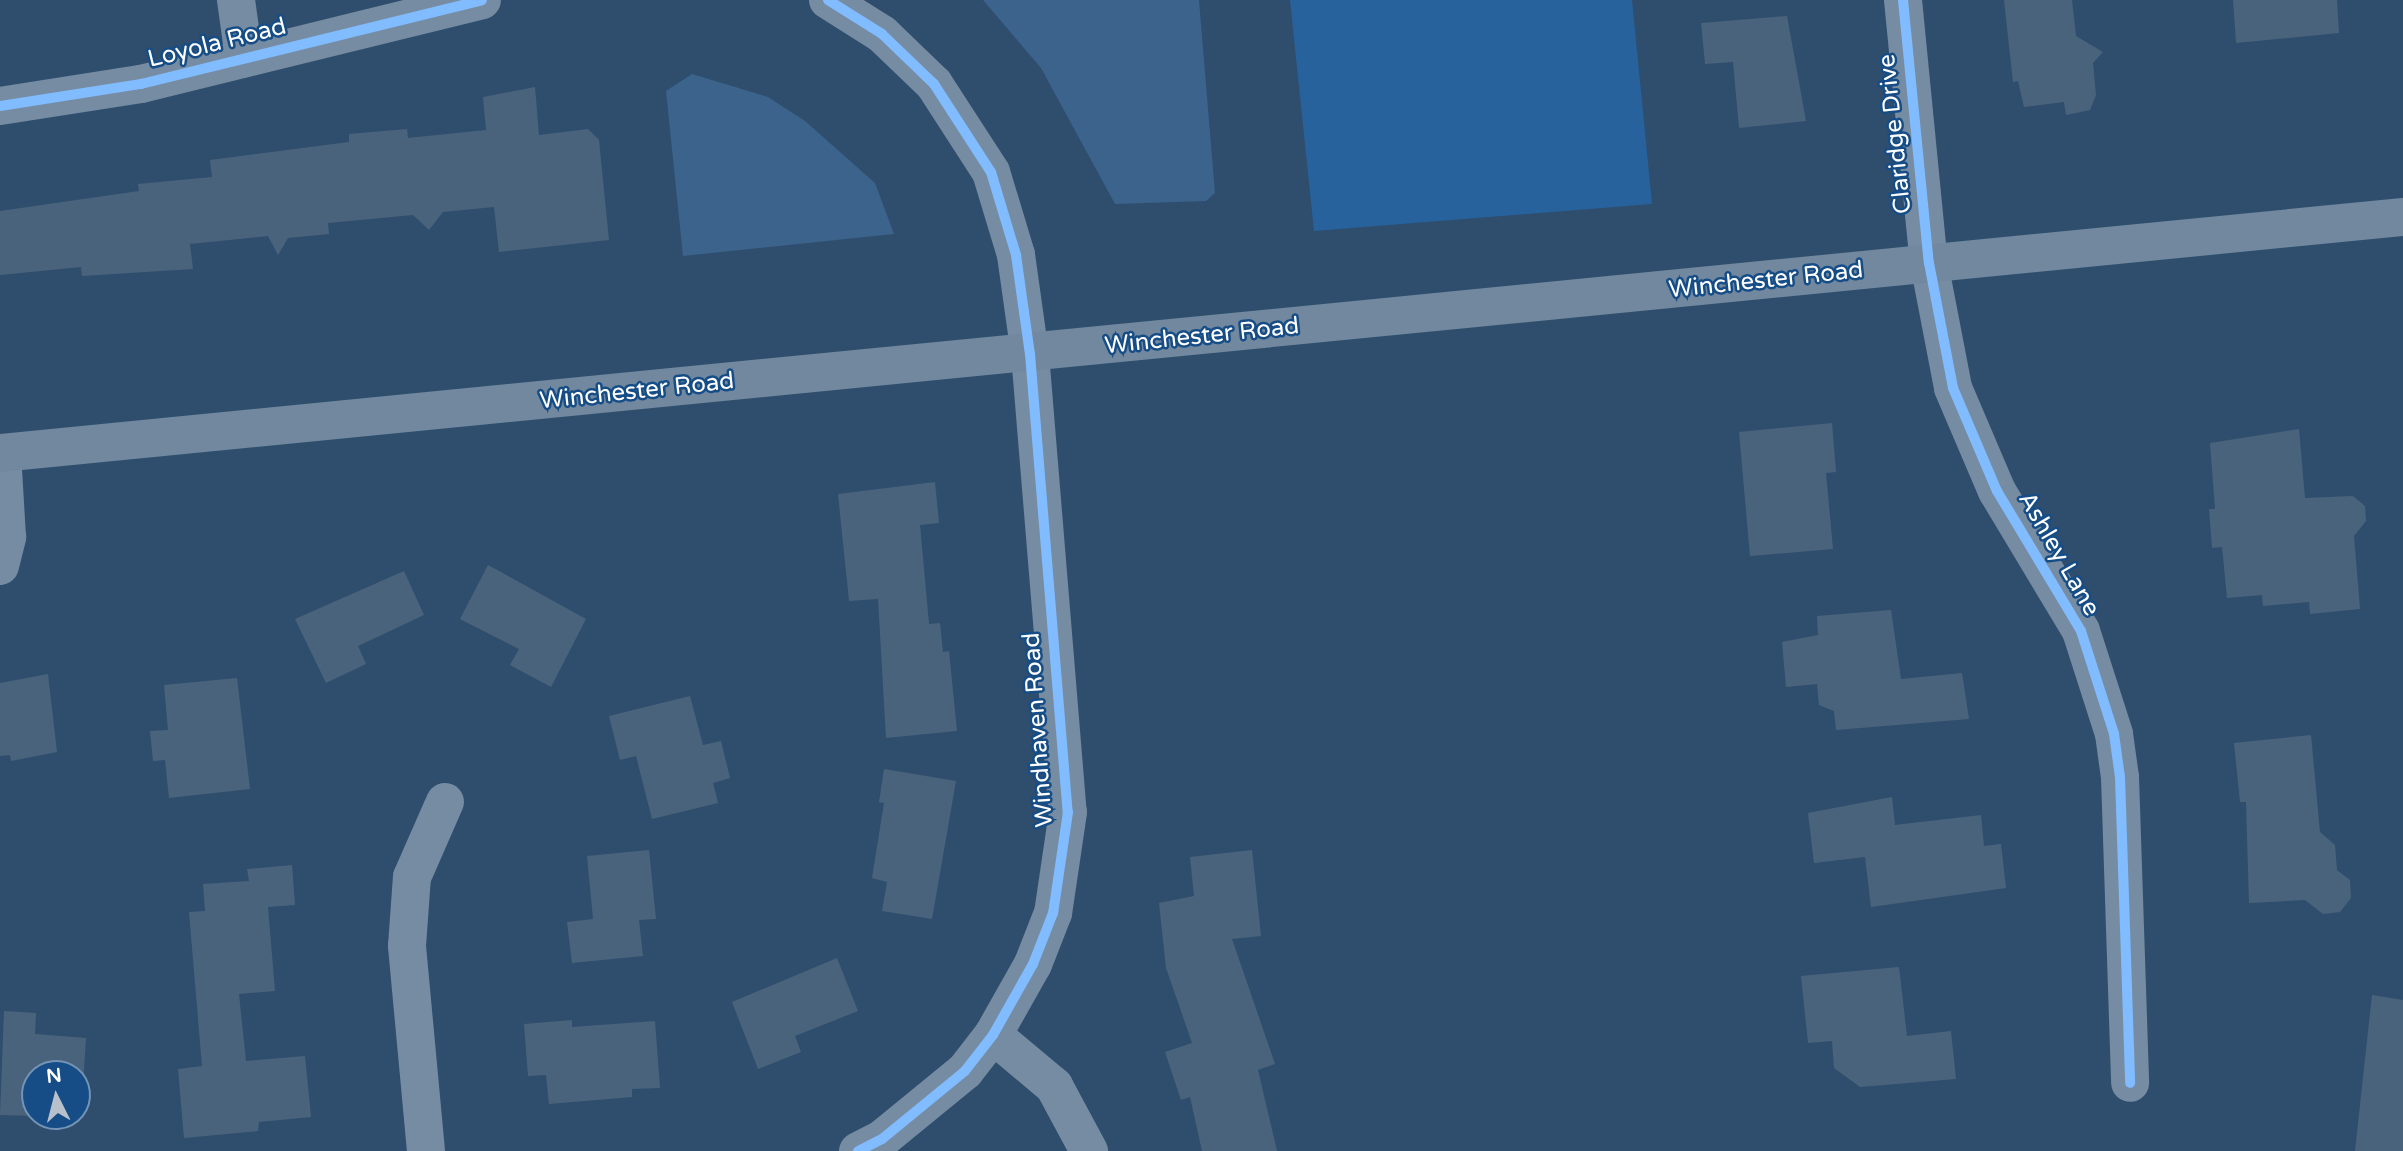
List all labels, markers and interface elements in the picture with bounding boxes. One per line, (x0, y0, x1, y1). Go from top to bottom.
street label: Loyola Road (145, 12, 289, 74)
street label: Claridge Drive (1872, 53, 1918, 215)
street label: Winchester Road (1667, 255, 1865, 305)
street label: Winchester Road (1103, 311, 1301, 361)
street label: Winchester Road (538, 366, 736, 416)
street label: Ashley Lane (2012, 487, 2106, 621)
street label: Windhaven Road (1017, 632, 1059, 828)
north arrow (21, 1060, 91, 1130)
text: N (45, 1064, 63, 1088)

